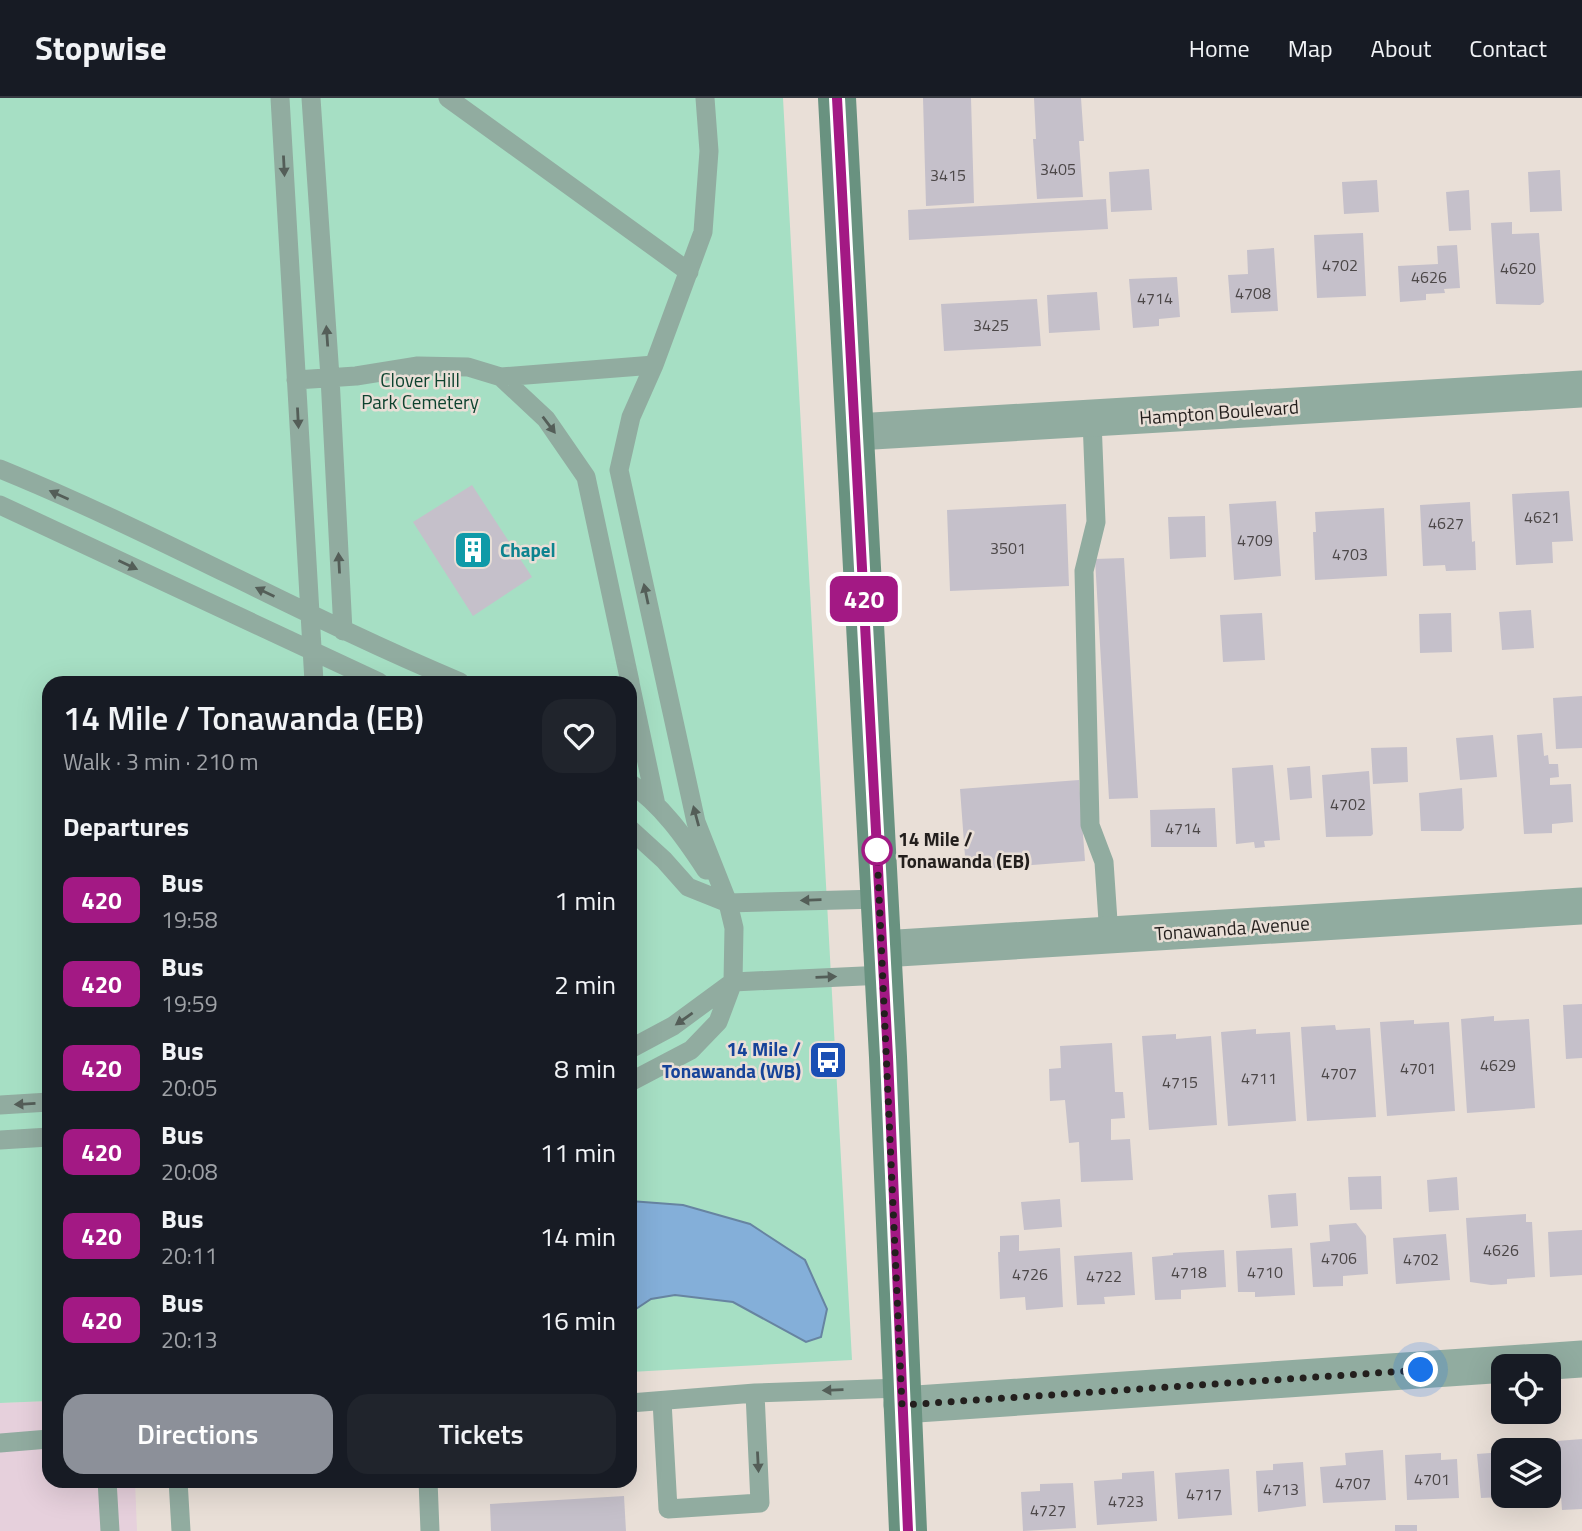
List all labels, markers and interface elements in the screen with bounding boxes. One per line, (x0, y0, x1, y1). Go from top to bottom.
text: Stopwise (35, 23, 167, 73)
text: Home (1189, 30, 1250, 66)
text: Map (1288, 30, 1333, 66)
text: About (1371, 30, 1431, 66)
text: Contact (1469, 30, 1547, 66)
one-way arrow (279, 155, 290, 177)
house number: 3405 (1040, 157, 1076, 181)
house number: 3415 (930, 163, 966, 187)
house number: 4702 (1322, 253, 1358, 277)
house number: 4620 (1500, 256, 1536, 280)
house number: 4626 (1411, 265, 1447, 289)
house number: 4708 (1235, 281, 1271, 305)
house number: 4714 (1137, 286, 1173, 310)
house number: 3425 (973, 313, 1009, 337)
one-way arrow (321, 325, 332, 347)
park label: Clover Hill Park Cemetery (361, 365, 479, 416)
street label: Hampton Boulevard (1138, 391, 1300, 432)
one-way arrow (292, 407, 303, 429)
one-way arrow (542, 416, 556, 434)
one-way arrow (49, 489, 69, 501)
house number: 4621 (1524, 505, 1560, 529)
house number: 4627 (1428, 511, 1464, 535)
house number: 4709 (1237, 528, 1273, 552)
building icon: Chapel (452, 529, 494, 571)
place label: Chapel (500, 535, 556, 564)
house number: 3501 (990, 536, 1026, 560)
house number: 4703 (1332, 542, 1368, 566)
one-way arrow (334, 552, 345, 574)
one-way arrow (118, 559, 138, 571)
line badge: 420 (824, 576, 904, 622)
text: 420 (844, 581, 884, 617)
one-way arrow (640, 583, 651, 605)
one-way arrow (255, 587, 275, 598)
text: 14 Mile / Tonawanda (EB) (63, 693, 424, 743)
button: heart (542, 699, 616, 773)
text: Walk · 3 min · 210 m (63, 744, 259, 779)
house number: 4702 (1330, 792, 1366, 816)
one-way arrow (690, 805, 701, 827)
text: Departures (63, 807, 189, 846)
house number: 4714 (1165, 816, 1201, 840)
place label: 14 Mile / Tonawanda (EB) (898, 824, 1030, 875)
marker: 14 Mile / Tonawanda (EB) (862, 835, 892, 865)
text: Bus (161, 863, 203, 902)
text: 1 min (554, 881, 616, 920)
text: 420 (81, 882, 122, 918)
one-way arrow (800, 895, 822, 906)
text: 19:58 (161, 902, 218, 937)
street label: Tonawanda Avenue (1153, 908, 1310, 947)
text: Bus (161, 947, 203, 986)
text: 2 min (554, 965, 616, 1004)
text: 420 (81, 966, 122, 1002)
one-way arrow (815, 972, 837, 983)
text: 19:59 (161, 986, 218, 1021)
one-way arrow (675, 1012, 693, 1026)
text: Bus (161, 1031, 203, 1070)
place label: 14 Mile / Tonawanda (WB) (662, 1034, 801, 1085)
bus stop icon: 14 Mile / Tonawanda (WB) (807, 1039, 849, 1081)
text: 8 min (554, 1049, 616, 1088)
text: 420 (81, 1050, 122, 1086)
house number: 4629 (1480, 1053, 1516, 1077)
house number: 4701 (1400, 1056, 1436, 1080)
house number: 4707 (1321, 1061, 1357, 1085)
house number: 4711 (1241, 1066, 1277, 1090)
text: 20:05 (161, 1070, 218, 1105)
house number: 4715 (1162, 1070, 1198, 1094)
one-way arrow (13, 1098, 35, 1109)
text: Bus (161, 1115, 203, 1154)
text: 11 min (540, 1133, 616, 1172)
text: 420 (81, 1134, 122, 1170)
text: 20:08 (161, 1154, 218, 1189)
text: Bus (161, 1199, 203, 1238)
text: 14 min (540, 1217, 616, 1256)
text: 420 (81, 1218, 122, 1254)
text: 20:11 (161, 1238, 218, 1273)
house number: 4626 (1483, 1238, 1519, 1262)
house number: 4706 (1321, 1246, 1357, 1270)
house number: 4702 (1403, 1247, 1439, 1271)
house number: 4718 (1171, 1260, 1207, 1284)
house number: 4710 (1247, 1260, 1283, 1284)
house number: 4726 (1012, 1262, 1048, 1286)
house number: 4722 (1086, 1264, 1122, 1288)
text: Bus (161, 1283, 203, 1322)
text: 16 min (540, 1301, 616, 1340)
text: 420 (81, 1302, 122, 1338)
text: 20:13 (161, 1322, 218, 1357)
your location (1403, 1352, 1438, 1387)
map controls (1491, 1354, 1561, 1508)
button: locate (1491, 1354, 1561, 1424)
one-way arrow (822, 1385, 844, 1396)
button: Directions (63, 1394, 333, 1474)
button: Tickets (347, 1394, 616, 1474)
button: layers (1491, 1438, 1561, 1508)
one-way arrow (753, 1451, 764, 1473)
house number: 4701 (1414, 1467, 1450, 1491)
house number: 4707 (1335, 1471, 1371, 1495)
house number: 4713 (1263, 1477, 1299, 1501)
house number: 4717 (1186, 1482, 1222, 1506)
house number: 4723 (1108, 1489, 1144, 1513)
house number: 4727 (1030, 1498, 1066, 1522)

